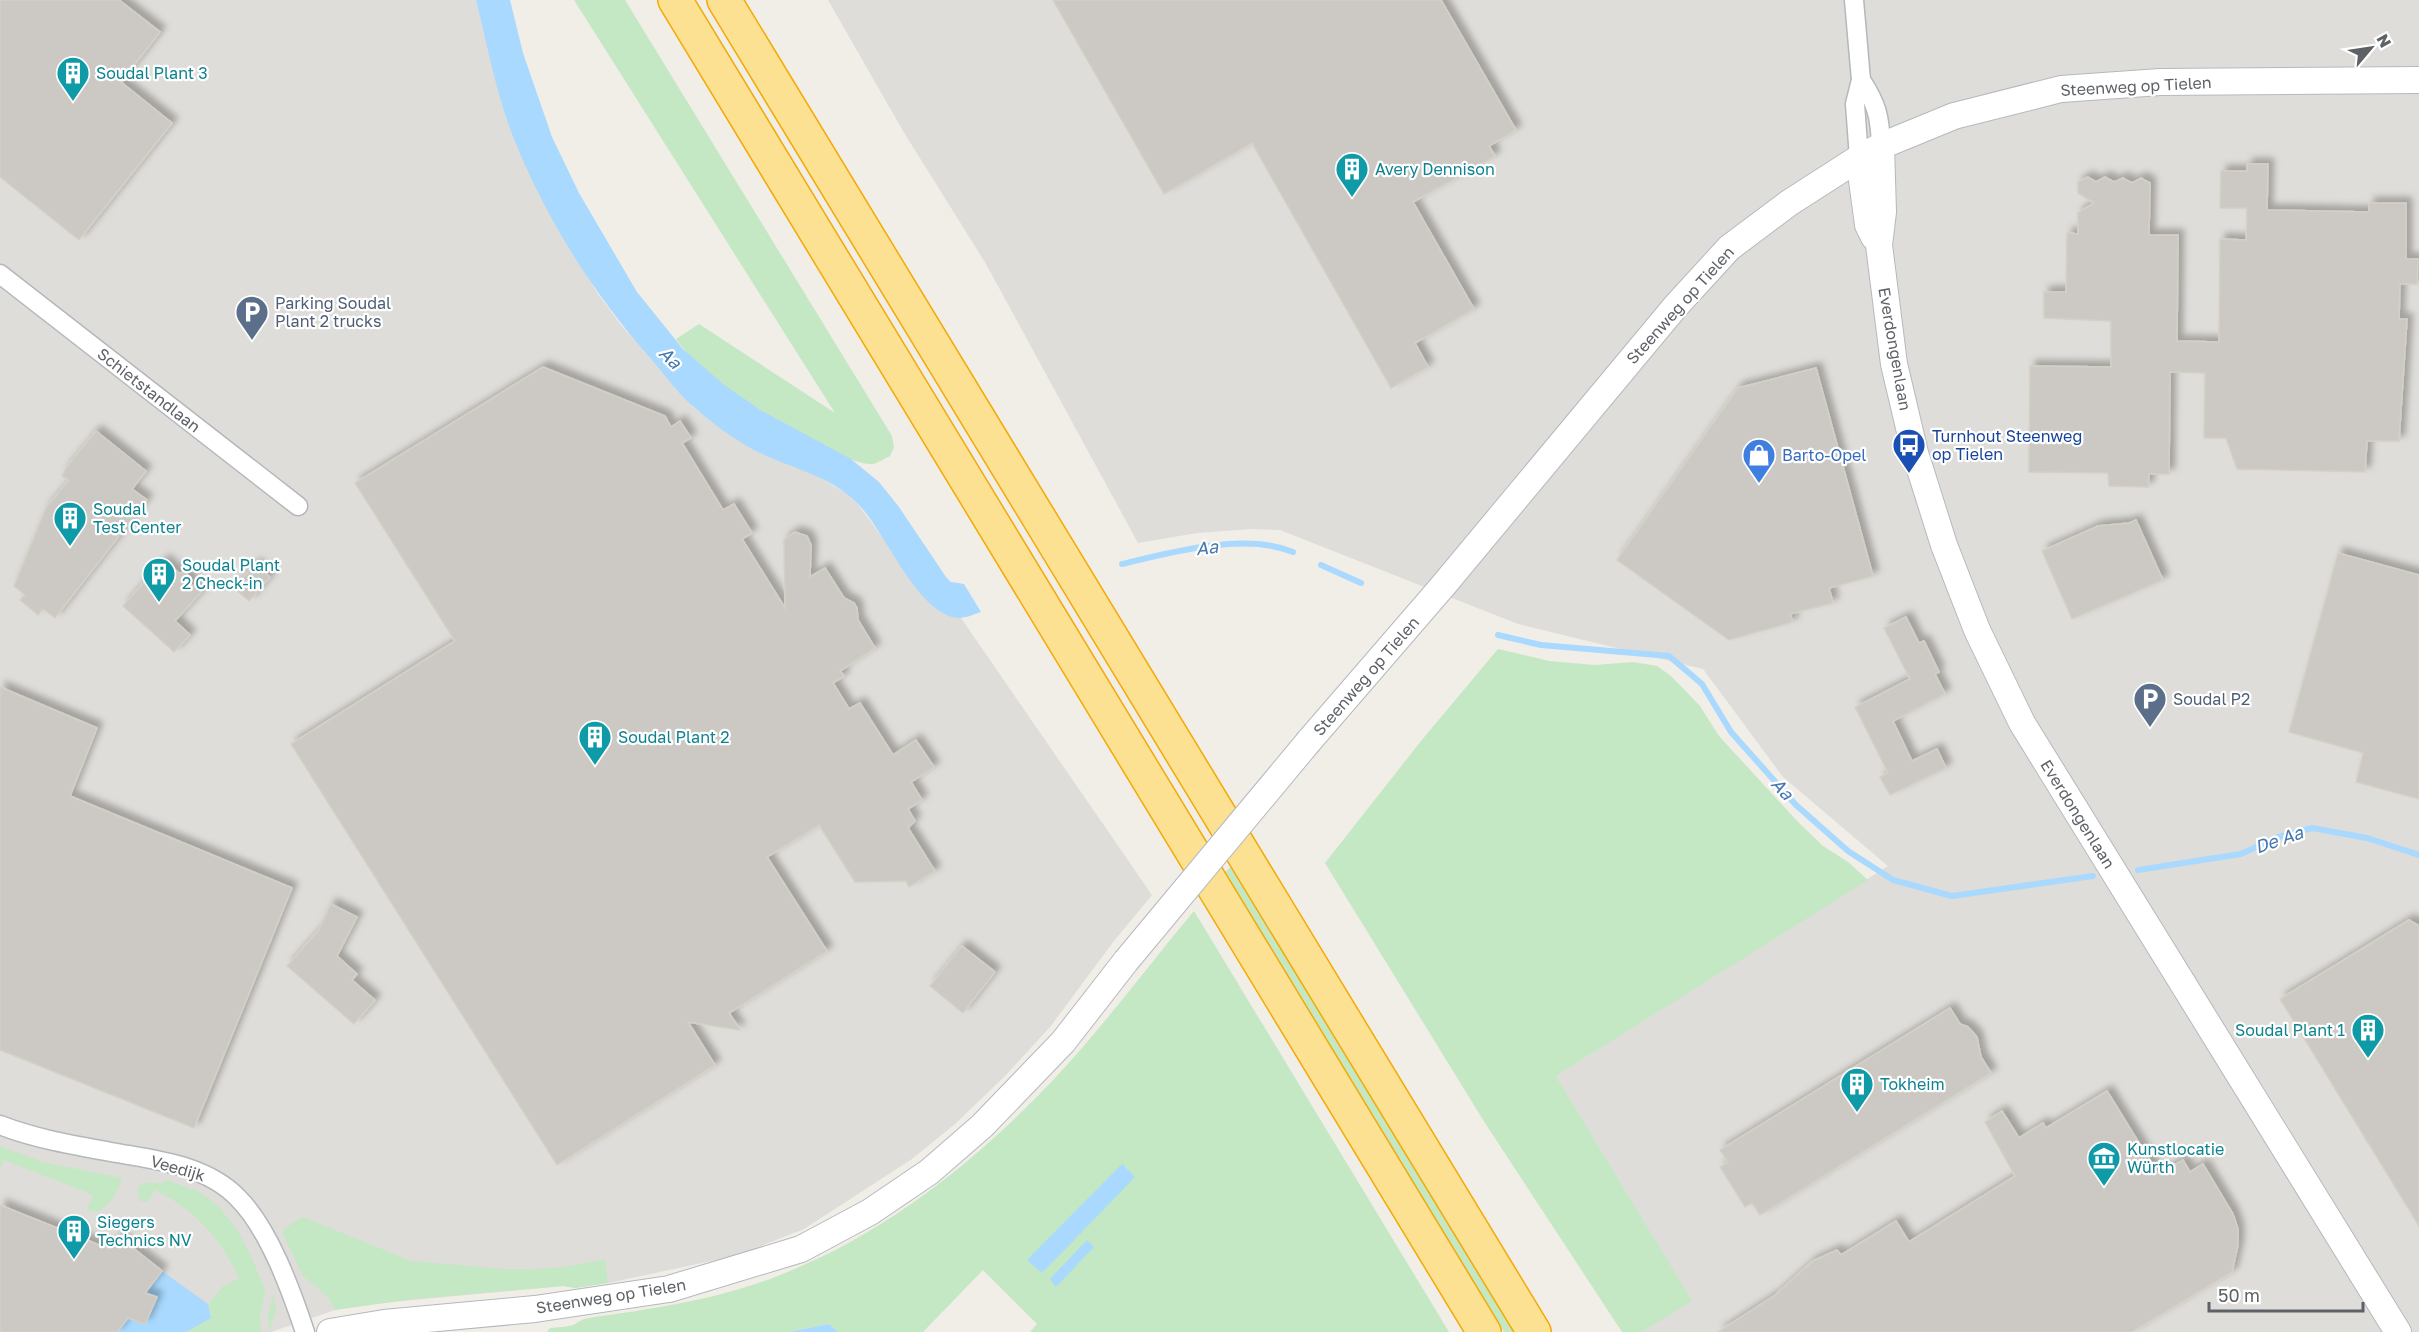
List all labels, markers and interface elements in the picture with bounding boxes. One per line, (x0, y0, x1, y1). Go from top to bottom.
north arrow (2341, 18, 2401, 78)
text: N (2372, 31, 2396, 51)
building icon: Soudal Plant 3 (55, 55, 91, 102)
place label: Soudal Plant 3 (96, 63, 208, 83)
street label: Steenweg op Tielen (2060, 72, 2212, 100)
building icon: Avery Dennison (1334, 151, 1370, 198)
place label: Avery Dennison (1375, 159, 1495, 179)
street label: Steenweg op Tielen (1622, 242, 1738, 368)
street label: Everdongenlaan (1874, 286, 1916, 412)
place label: Parking Soudal Plant 2 trucks (275, 293, 391, 331)
parking icon: Parking Soudal Plant 2 trucks (234, 294, 270, 341)
water label: Aa (655, 342, 687, 373)
street label: Schietstandlaan (93, 344, 205, 436)
place label: Turnhout Steenweg op Tielen (1932, 426, 2082, 464)
bus stop icon: Turnhout Steenweg op Tielen (1891, 427, 1927, 474)
shop icon: Barto-Opel (1741, 437, 1777, 484)
place label: Barto-Opel (1782, 445, 1866, 465)
place label: Soudal Test Center (93, 499, 181, 537)
building icon: Soudal Test Center (52, 500, 88, 547)
water label: Aa (1195, 535, 1220, 559)
place label: Soudal Plant 2 Check-in (182, 555, 280, 593)
building icon: Soudal Plant 2 Check-in (141, 556, 177, 603)
street label: Steenweg op Tielen (1309, 612, 1423, 740)
parking icon: Soudal P2 (2132, 681, 2168, 728)
place label: Soudal P2 (2173, 689, 2250, 709)
building icon: Soudal Plant 2 (577, 719, 613, 766)
place label: Soudal Plant 2 (618, 727, 730, 747)
street label: Everdongenlaan (2036, 756, 2120, 872)
water label: Aa (1767, 773, 1799, 805)
water label: De Aa (2252, 820, 2307, 858)
building icon: Soudal Plant 1 (2350, 1012, 2386, 1059)
place label: Soudal Plant 1 (2235, 1020, 2345, 1040)
building icon: Tokheim (1839, 1066, 1875, 1113)
place label: Tokheim (1880, 1074, 1945, 1094)
place label: Kunstlocatie Würth (2127, 1139, 2224, 1177)
museum icon: Kunstlocatie Würth (2086, 1140, 2122, 1187)
street label: Veedijk (148, 1151, 208, 1185)
place label: Siegers Technics NV (97, 1212, 192, 1250)
building icon: Siegers Technics NV (56, 1213, 92, 1260)
street label: Steenweg op Tielen (535, 1274, 687, 1318)
scale bar (2209, 1275, 2364, 1313)
text: 50 m (2218, 1284, 2260, 1306)

